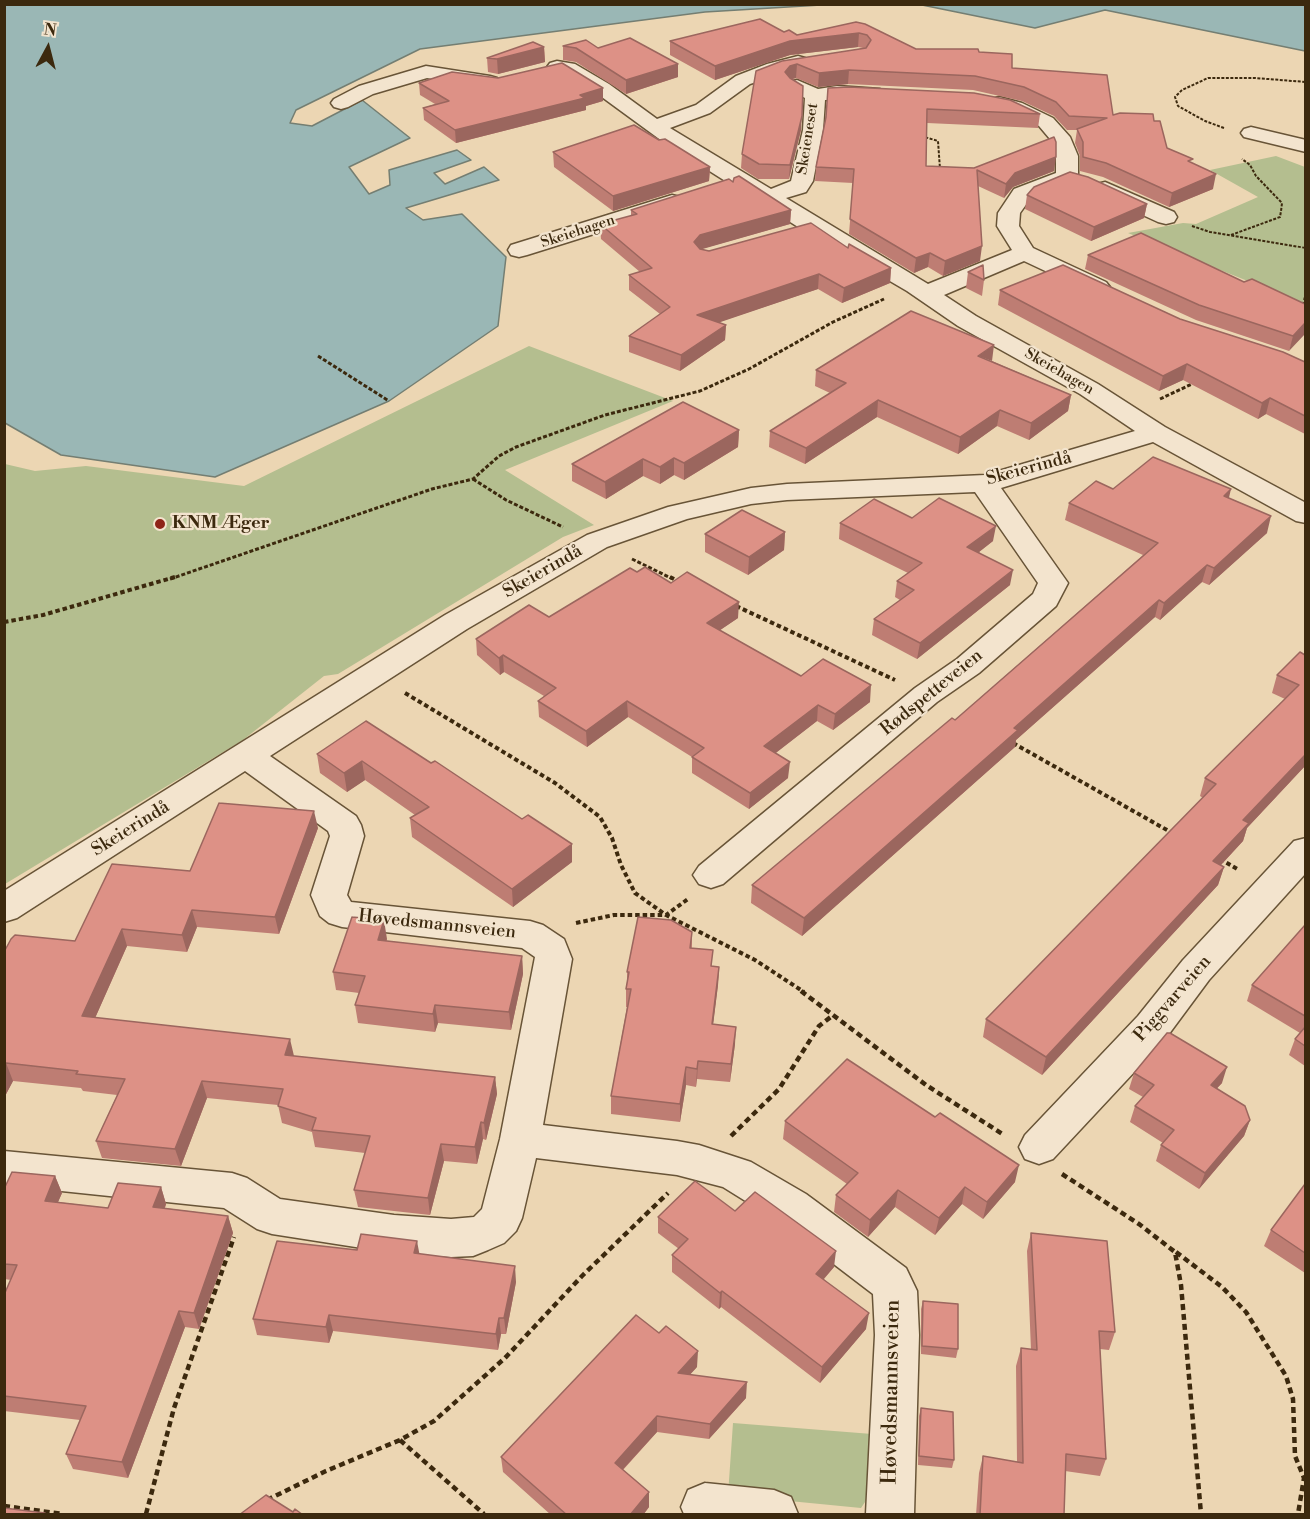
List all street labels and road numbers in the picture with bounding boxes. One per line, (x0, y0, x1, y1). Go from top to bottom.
street label: Skeieneset (793, 102, 823, 176)
street label: Skeiehagen (539, 212, 617, 252)
street label: Skeiehagen (1021, 345, 1097, 399)
street label: Skeierindå (984, 447, 1074, 491)
street label: Skeierindå (500, 541, 586, 603)
street label: Rødspetteveien (877, 645, 987, 741)
street label: Skeierindå (88, 797, 174, 861)
street label: Høvedsmannsveien (357, 906, 517, 944)
street label: Piggvarveien (1130, 952, 1216, 1046)
street label: Høvedsmannsveien (878, 1299, 906, 1485)

